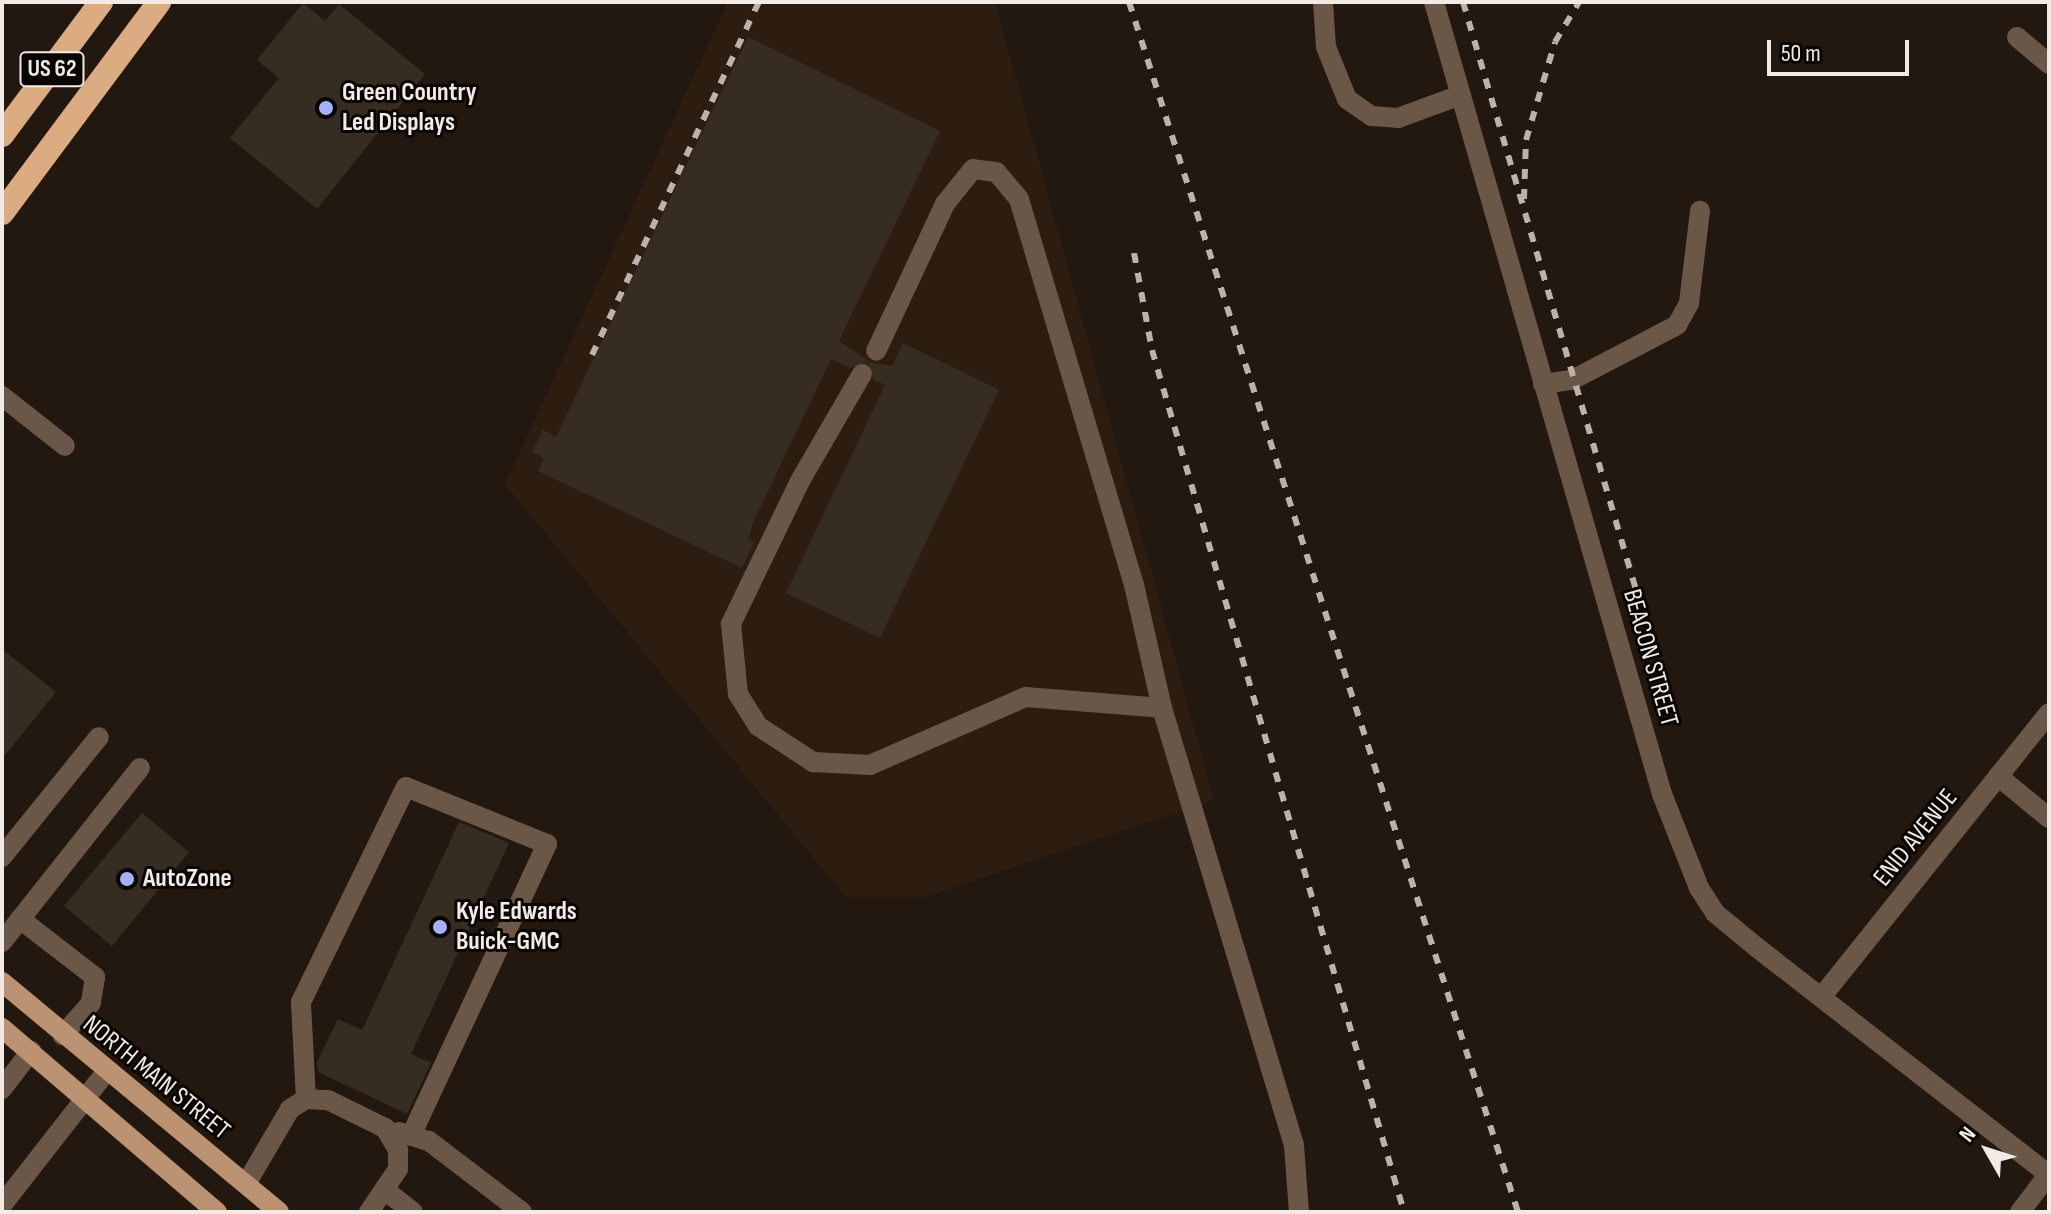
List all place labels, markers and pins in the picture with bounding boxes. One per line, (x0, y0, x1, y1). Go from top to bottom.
place label: Green Country Led Displays (342, 77, 477, 138)
marker: Green Country Led Displays (317, 99, 335, 117)
place label: AutoZone (143, 863, 232, 895)
marker: AutoZone (118, 870, 136, 888)
place label: Kyle Edwards Buick-GMC (456, 896, 577, 958)
marker: Kyle Edwards Buick-GMC (431, 918, 449, 936)

